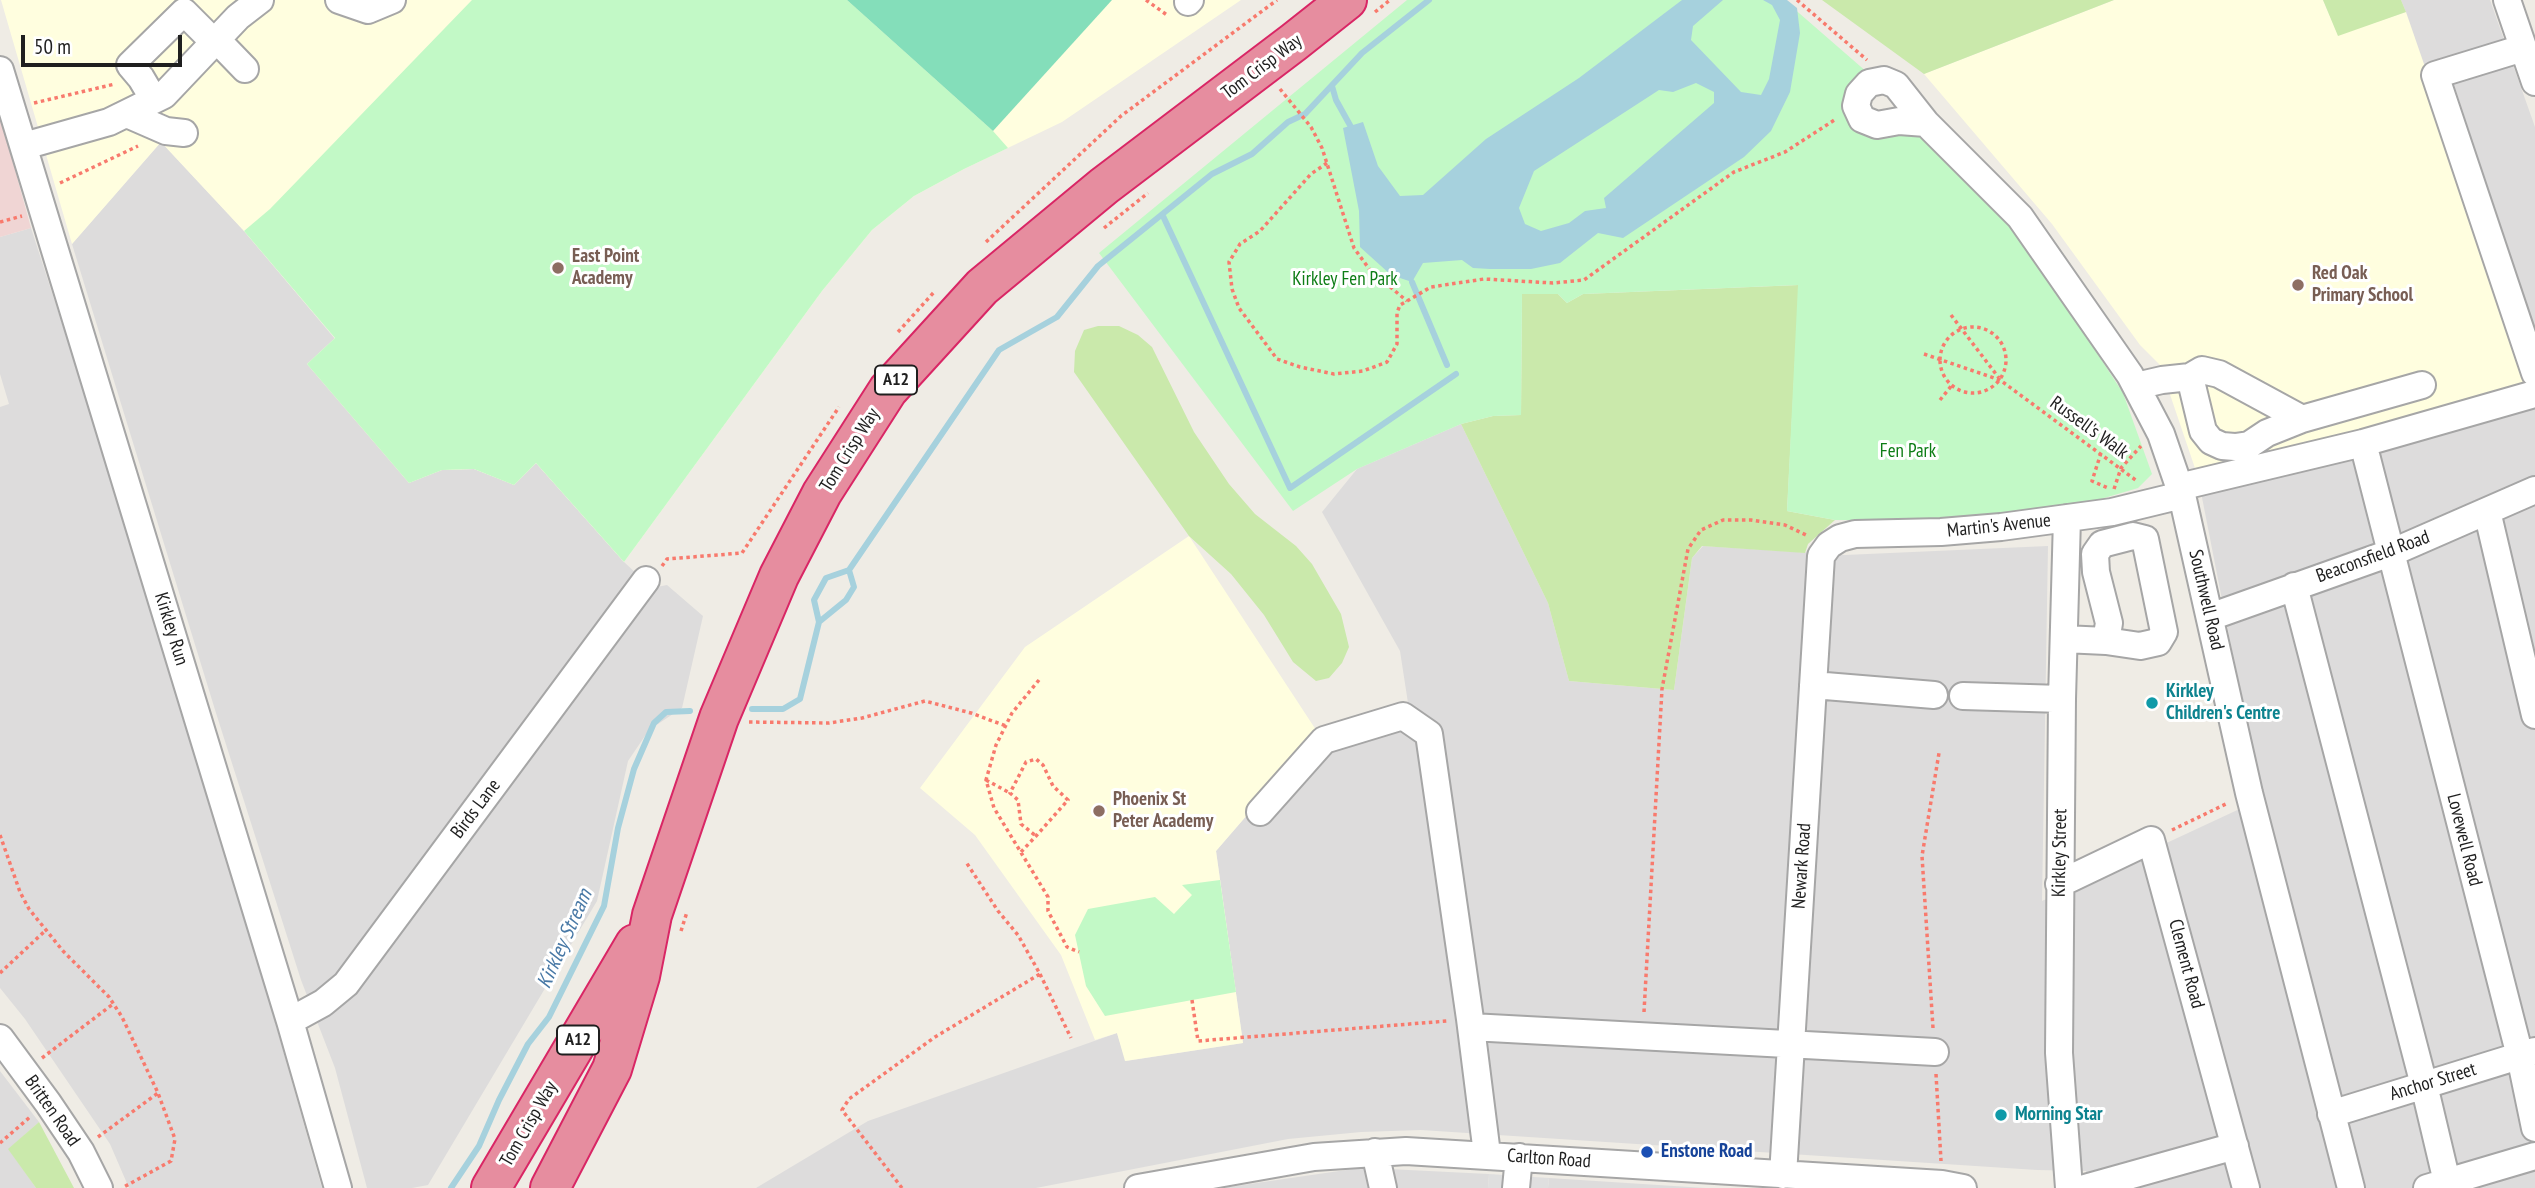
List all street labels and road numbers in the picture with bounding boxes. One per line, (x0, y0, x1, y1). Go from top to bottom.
street label: Tom Crisp Way (1217, 29, 1307, 105)
road number: A12 (875, 366, 917, 394)
street label: Russell's Walk (2045, 392, 2133, 464)
street label: Tom Crisp Way (815, 404, 885, 496)
street label: Martin's Avenue (1946, 509, 2052, 543)
street label: Beaconsfield Road (2313, 526, 2433, 588)
street label: Southwell Road (2183, 548, 2229, 652)
street label: Kirkley Run (149, 590, 193, 668)
street label: Birds Lane (446, 775, 506, 843)
street label: Lovewell Road (2442, 791, 2486, 889)
street label: Kirkley Street (2048, 809, 2072, 897)
street label: Newark Road (1788, 822, 1816, 910)
street label: Clement Road (2163, 917, 2209, 1011)
road number: A12 (557, 1026, 599, 1055)
street label: Anchor Street (2387, 1058, 2479, 1106)
street label: Britten Road (19, 1071, 85, 1151)
street label: Tom Crisp Way (496, 1077, 562, 1171)
street label: Carlton Road (1506, 1145, 1592, 1173)

